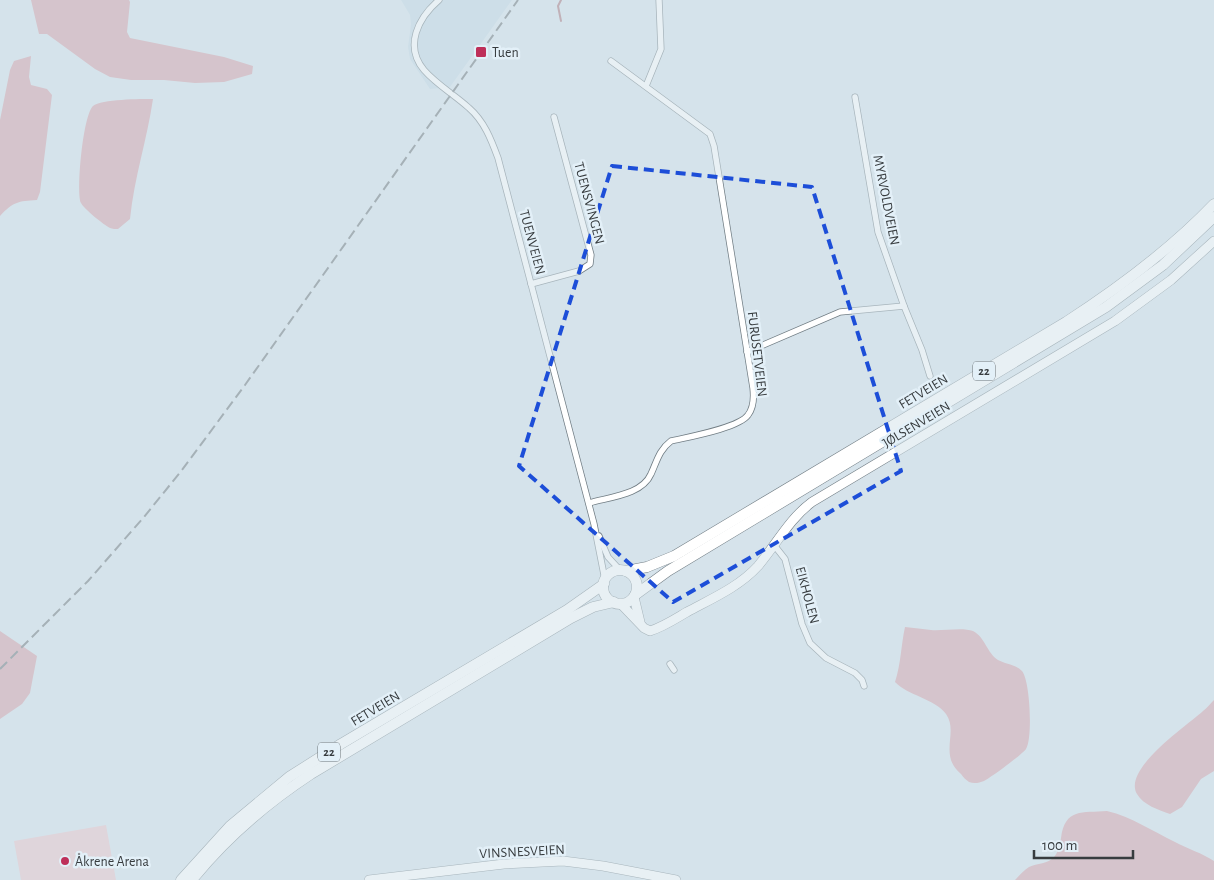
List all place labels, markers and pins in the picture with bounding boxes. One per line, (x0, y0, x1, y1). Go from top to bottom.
marker: Tuen (474, 45, 488, 59)
place label: Tuen (492, 46, 519, 60)
place label: Åkrene Arena (75, 853, 150, 869)
marker: Åkrene Arena (59, 855, 71, 867)

